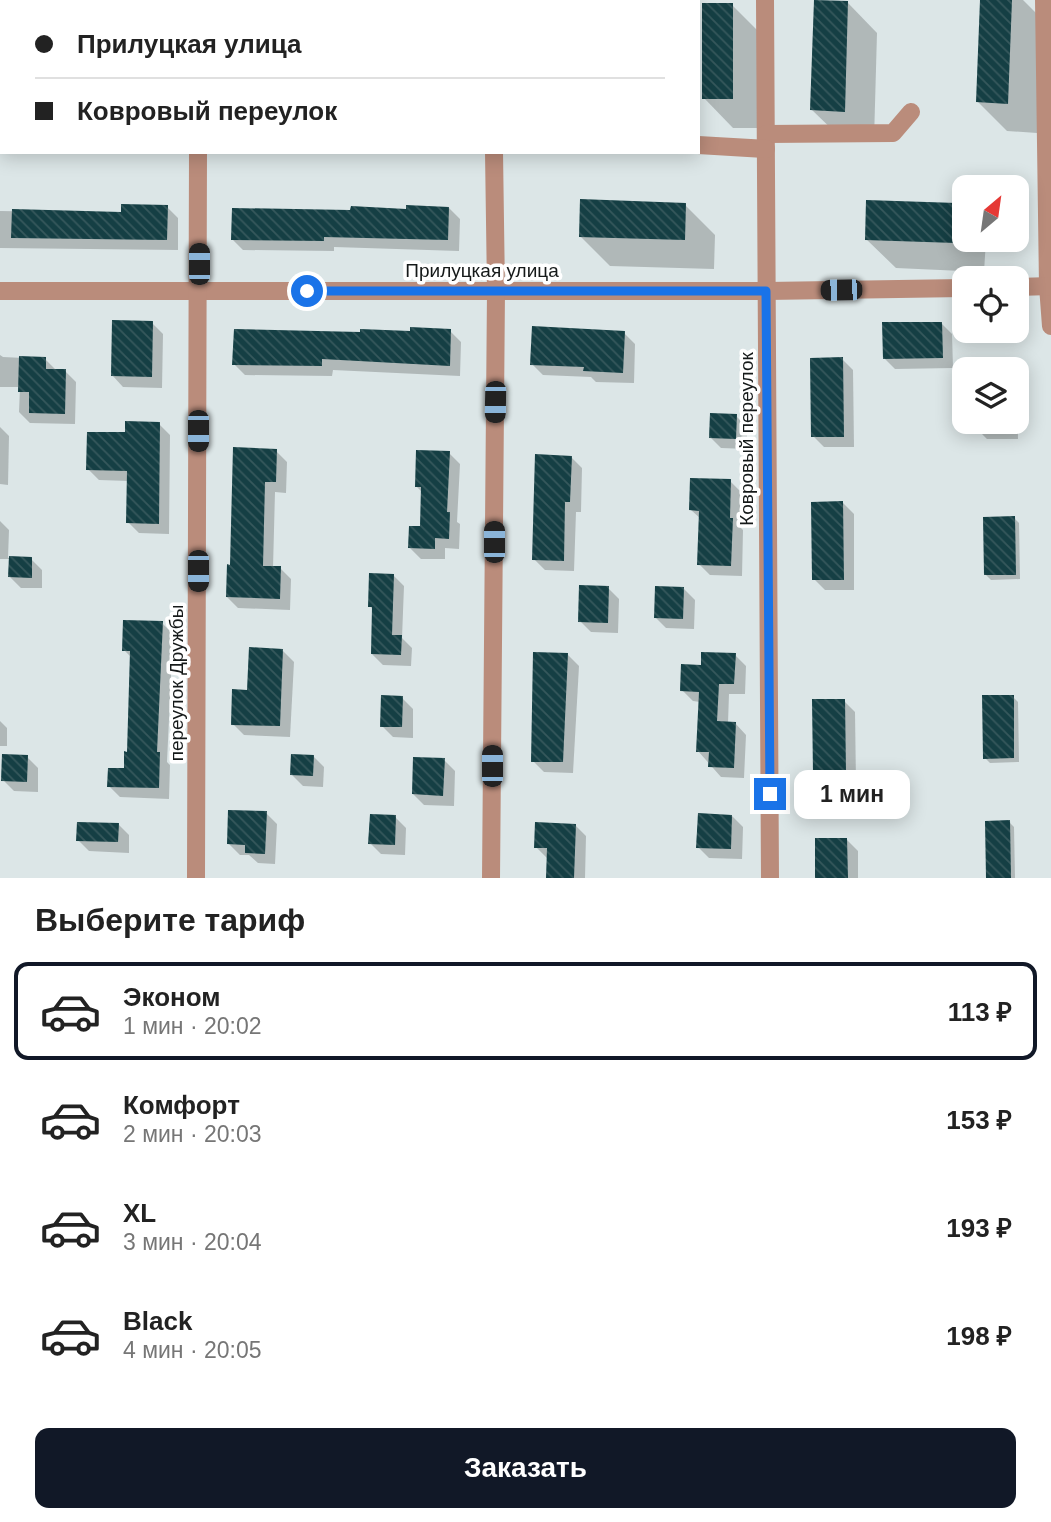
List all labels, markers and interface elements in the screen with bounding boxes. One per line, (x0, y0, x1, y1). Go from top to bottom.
text: Прилуцкая улица (77, 29, 301, 59)
text: Ковровый переулок (77, 96, 337, 126)
north arrow (952, 175, 1029, 252)
map controls (952, 175, 1029, 434)
car (189, 243, 210, 285)
street label: Прилуцкая улица (405, 260, 559, 281)
button: locate (952, 266, 1029, 343)
route start (291, 275, 323, 307)
car (820, 279, 863, 301)
street label: Ковровый переулок (736, 352, 757, 526)
button: layers (952, 357, 1029, 434)
car (485, 381, 506, 423)
car (188, 410, 209, 452)
car (484, 521, 505, 563)
car (188, 550, 209, 592)
street label: переулок Дружбы (166, 605, 187, 761)
car (482, 745, 503, 787)
callout: 1 мин (794, 770, 910, 818)
route end (754, 778, 786, 810)
text: 1 мин (820, 781, 884, 807)
text: Выберите тариф (35, 902, 305, 938)
icon: car (39, 980, 102, 1043)
text: Эконом (123, 982, 221, 1012)
text: 113 ₽ (948, 997, 1012, 1027)
text: 1 мин · 20:02 (123, 1013, 262, 1039)
icon: car (39, 1088, 102, 1151)
text: Комфорт (123, 1090, 240, 1120)
text: 153 ₽ (946, 1105, 1012, 1135)
text: 2 мин · 20:03 (123, 1121, 262, 1147)
icon: car (39, 1196, 102, 1259)
text: XL (123, 1198, 156, 1228)
text: 193 ₽ (946, 1213, 1012, 1243)
text: 3 мин · 20:04 (123, 1229, 262, 1255)
icon: car (39, 1304, 102, 1367)
text: Black (123, 1306, 192, 1336)
text: 198 ₽ (946, 1321, 1012, 1351)
text: 4 мин · 20:05 (123, 1337, 262, 1363)
button: Заказать (35, 1428, 1016, 1508)

